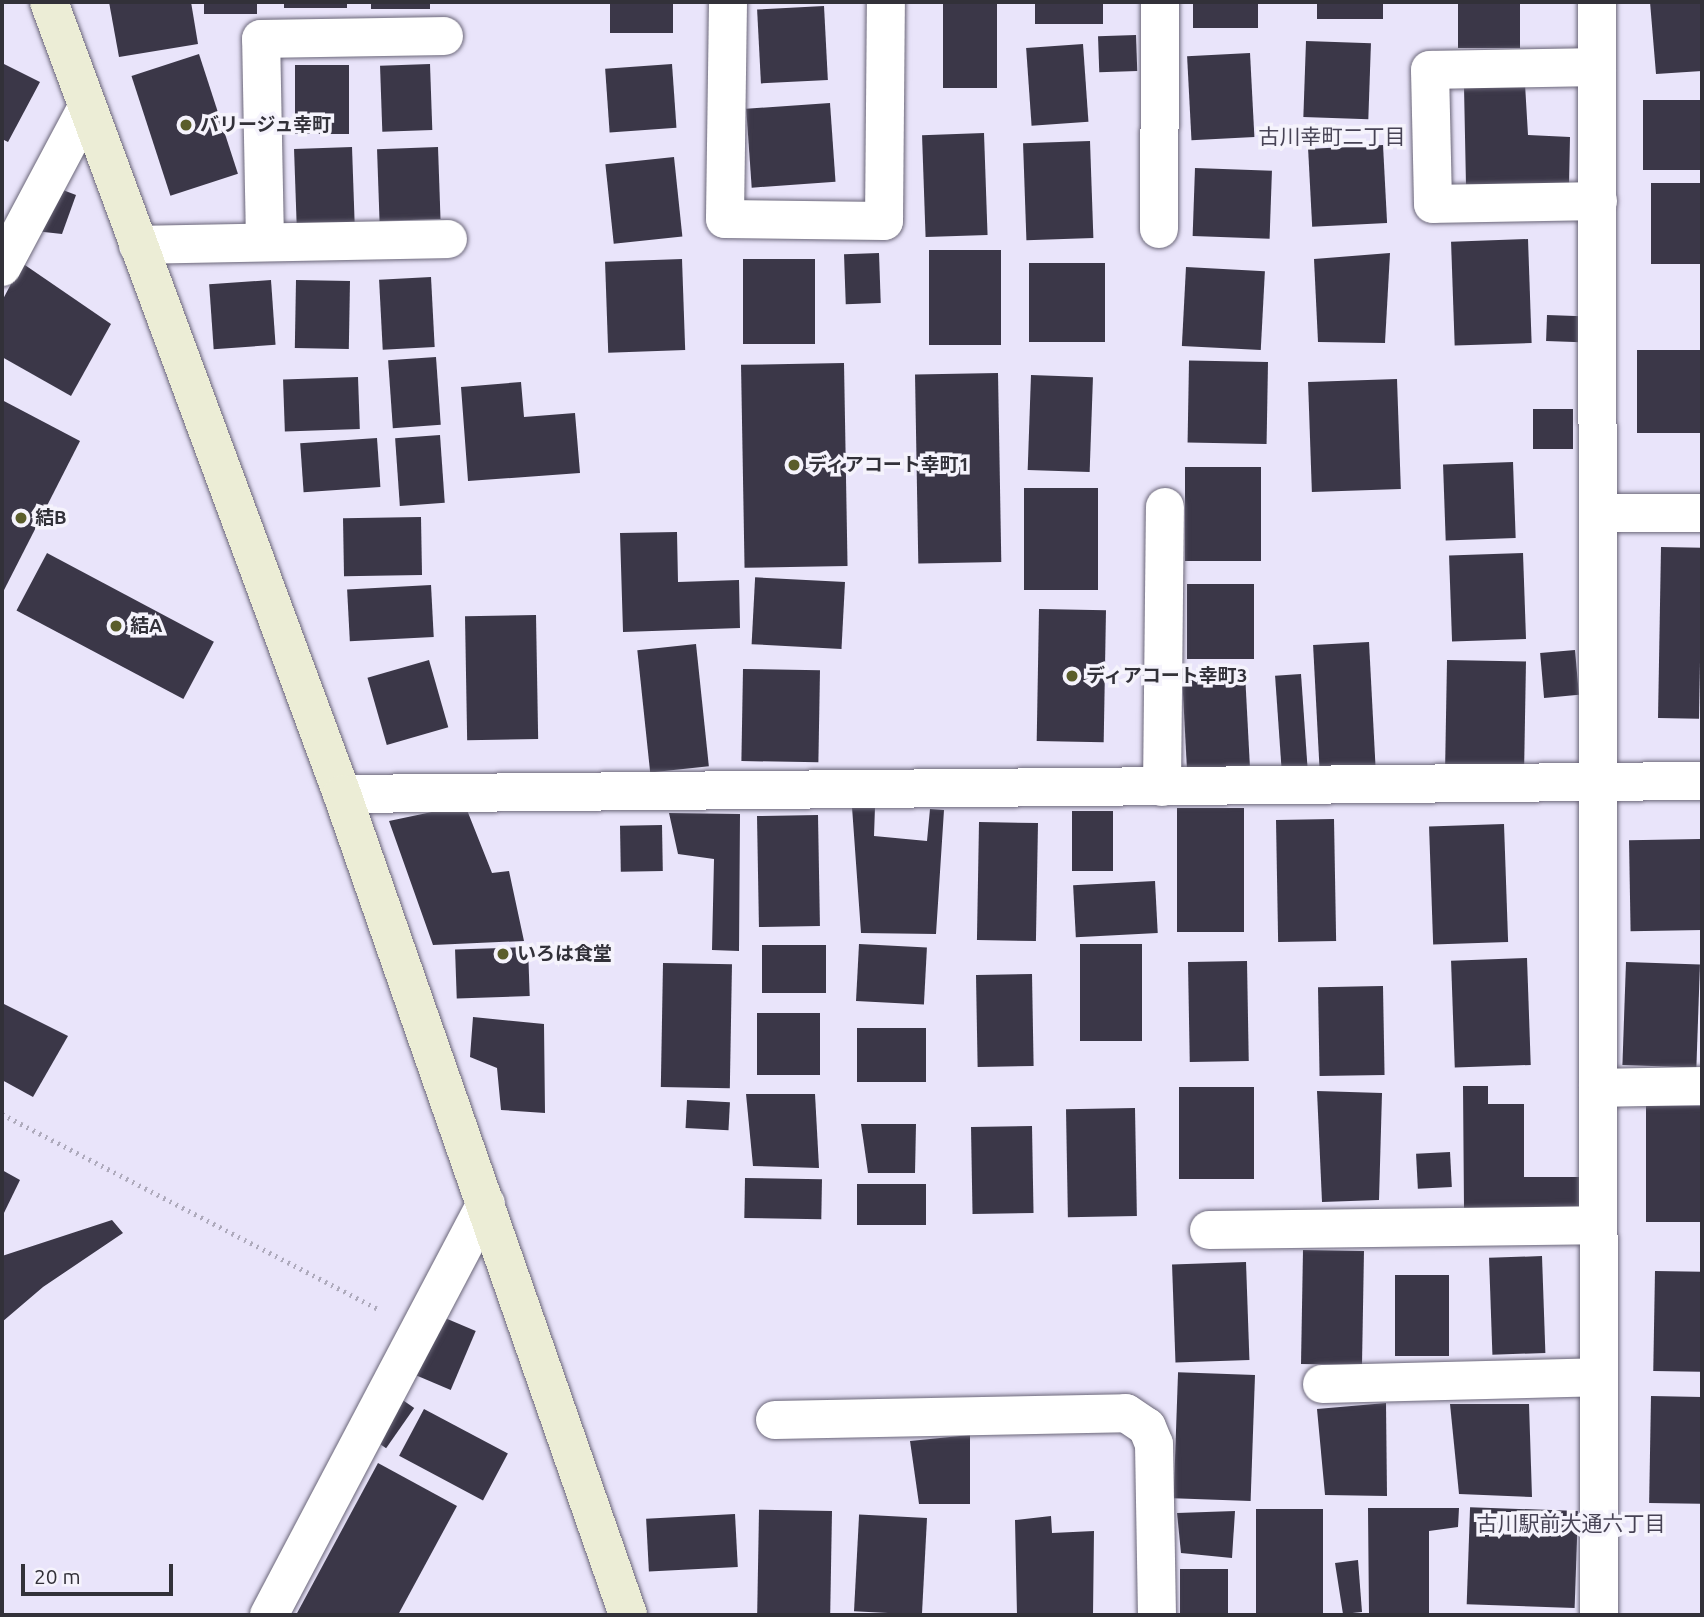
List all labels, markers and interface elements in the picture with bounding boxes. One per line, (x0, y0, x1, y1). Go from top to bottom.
place label: バリージュ幸町 (200, 114, 333, 136)
marker: バリージュ幸町 (178, 117, 194, 133)
district label: 古川幸町二丁目 (1259, 123, 1405, 149)
place label: ディアコート幸町1 (808, 454, 971, 476)
marker: ディアコート幸町1 (786, 457, 802, 473)
place label: 結B (35, 507, 67, 529)
marker: 結B (13, 510, 29, 526)
place label: 結A (130, 615, 162, 637)
marker: 結A (108, 618, 124, 634)
place label: ディアコート幸町3 (1086, 665, 1249, 687)
marker: ディアコート幸町3 (1064, 668, 1080, 684)
place label: いろは食堂 (517, 943, 612, 965)
marker: いろは食堂 (495, 946, 511, 962)
district label: 古川駅前大通六丁目 (1477, 1510, 1665, 1536)
scale bar (24, 1550, 177, 1594)
text: 20 m (34, 1564, 81, 1588)

